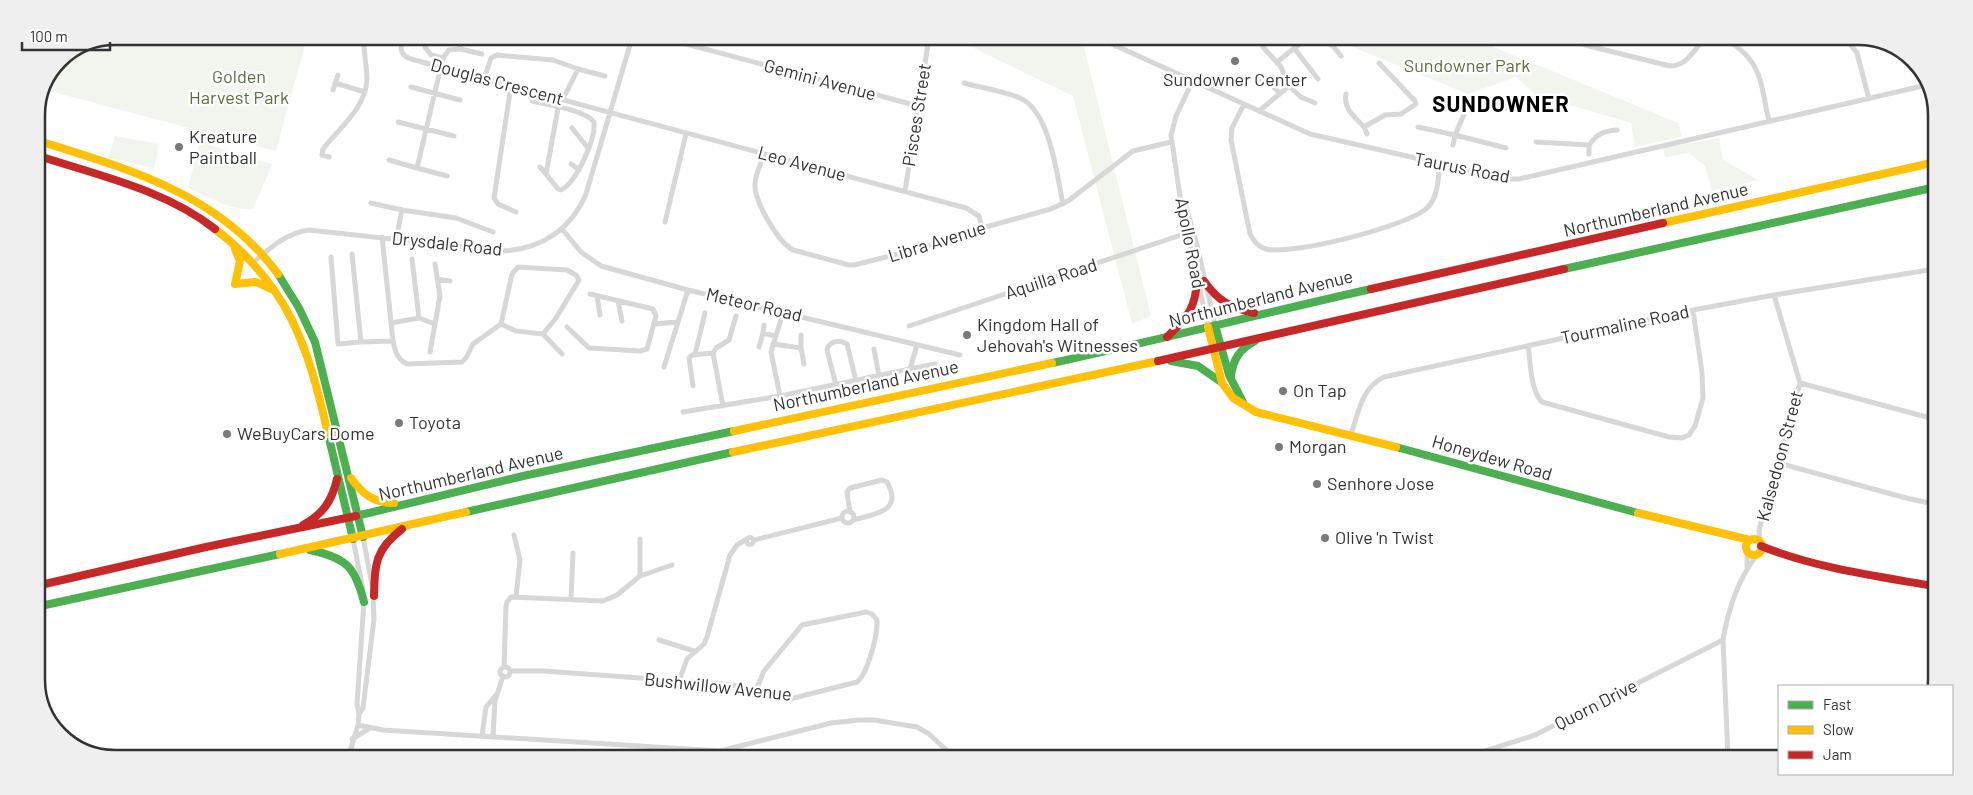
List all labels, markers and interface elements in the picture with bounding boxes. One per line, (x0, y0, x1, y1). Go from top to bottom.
scale bar (22, 20, 110, 52)
text: 100 m (30, 27, 68, 45)
street label: Douglas Crescent (429, 53, 566, 109)
street label: Gemini Avenue (762, 54, 879, 105)
park label: Sundowner Park (1404, 54, 1530, 76)
marker: Sundowner Center (1229, 55, 1241, 67)
street label: Pisces Street (897, 62, 935, 168)
park label: Golden Harvest Park (189, 65, 289, 108)
place label: Sundowner Center (1163, 68, 1307, 90)
district label: SUNDOWNER (1432, 90, 1570, 116)
place label: Kreature Paintball (189, 125, 257, 168)
marker: Kreature Paintball (173, 141, 185, 153)
street label: Leo Avenue (756, 141, 849, 185)
street label: Taurus Road (1412, 147, 1512, 187)
street label: Northumberland Avenue (1561, 177, 1750, 241)
street label: Apollo Road (1171, 196, 1211, 290)
street label: Libra Avenue (885, 216, 988, 266)
street label: Drysdale Road (391, 226, 503, 260)
street label: Aquilla Road (1002, 253, 1100, 303)
street label: Northumberland Avenue (1166, 265, 1355, 332)
street label: Meteor Road (704, 282, 804, 326)
street label: Tourmaline Road (1559, 300, 1691, 348)
place label: Kingdom Hall of Jehovah's Witnesses (977, 313, 1138, 356)
marker: Kingdom Hall of Jehovah's Witnesses (961, 329, 973, 341)
street label: Northumberland Avenue (771, 355, 960, 415)
place label: On Tap (1293, 379, 1347, 401)
marker: On Tap (1277, 385, 1289, 397)
street label: Kalsedoon Street (1751, 388, 1807, 524)
place label: Toyota (409, 411, 461, 433)
marker: Toyota (393, 417, 405, 429)
place label: WeBuyCars Dome (237, 422, 375, 444)
marker: WeBuyCars Dome (221, 428, 233, 440)
street label: Honeydew Road (1430, 429, 1555, 485)
place label: Morgan (1289, 435, 1347, 457)
street label: Northumberland Avenue (376, 441, 565, 505)
marker: Morgan (1273, 441, 1285, 453)
place label: Senhore Jose (1327, 472, 1434, 494)
marker: Senhore Jose (1311, 478, 1323, 490)
place label: Olive 'n Twist (1335, 526, 1434, 548)
marker: Olive 'n Twist (1319, 532, 1331, 544)
street label: Bushwillow Avenue (643, 667, 793, 705)
street label: Quorn Drive (1551, 674, 1641, 734)
legend (1778, 685, 1953, 775)
text: Fast (1823, 695, 1851, 713)
text: Slow (1823, 720, 1854, 738)
text: Jam (1823, 745, 1852, 763)

